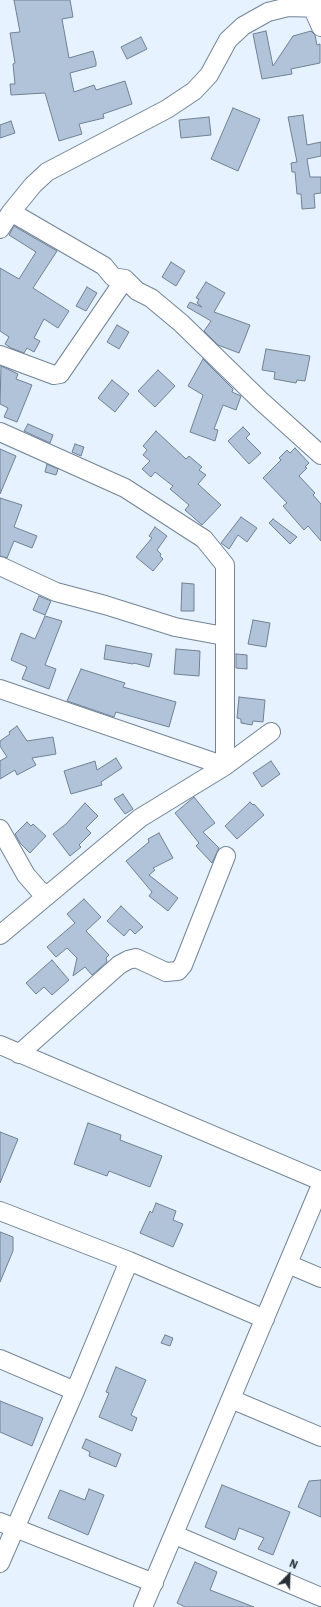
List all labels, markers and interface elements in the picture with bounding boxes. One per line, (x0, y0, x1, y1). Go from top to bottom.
north arrow (269, 1555, 309, 1595)
text: N (287, 1556, 300, 1572)

